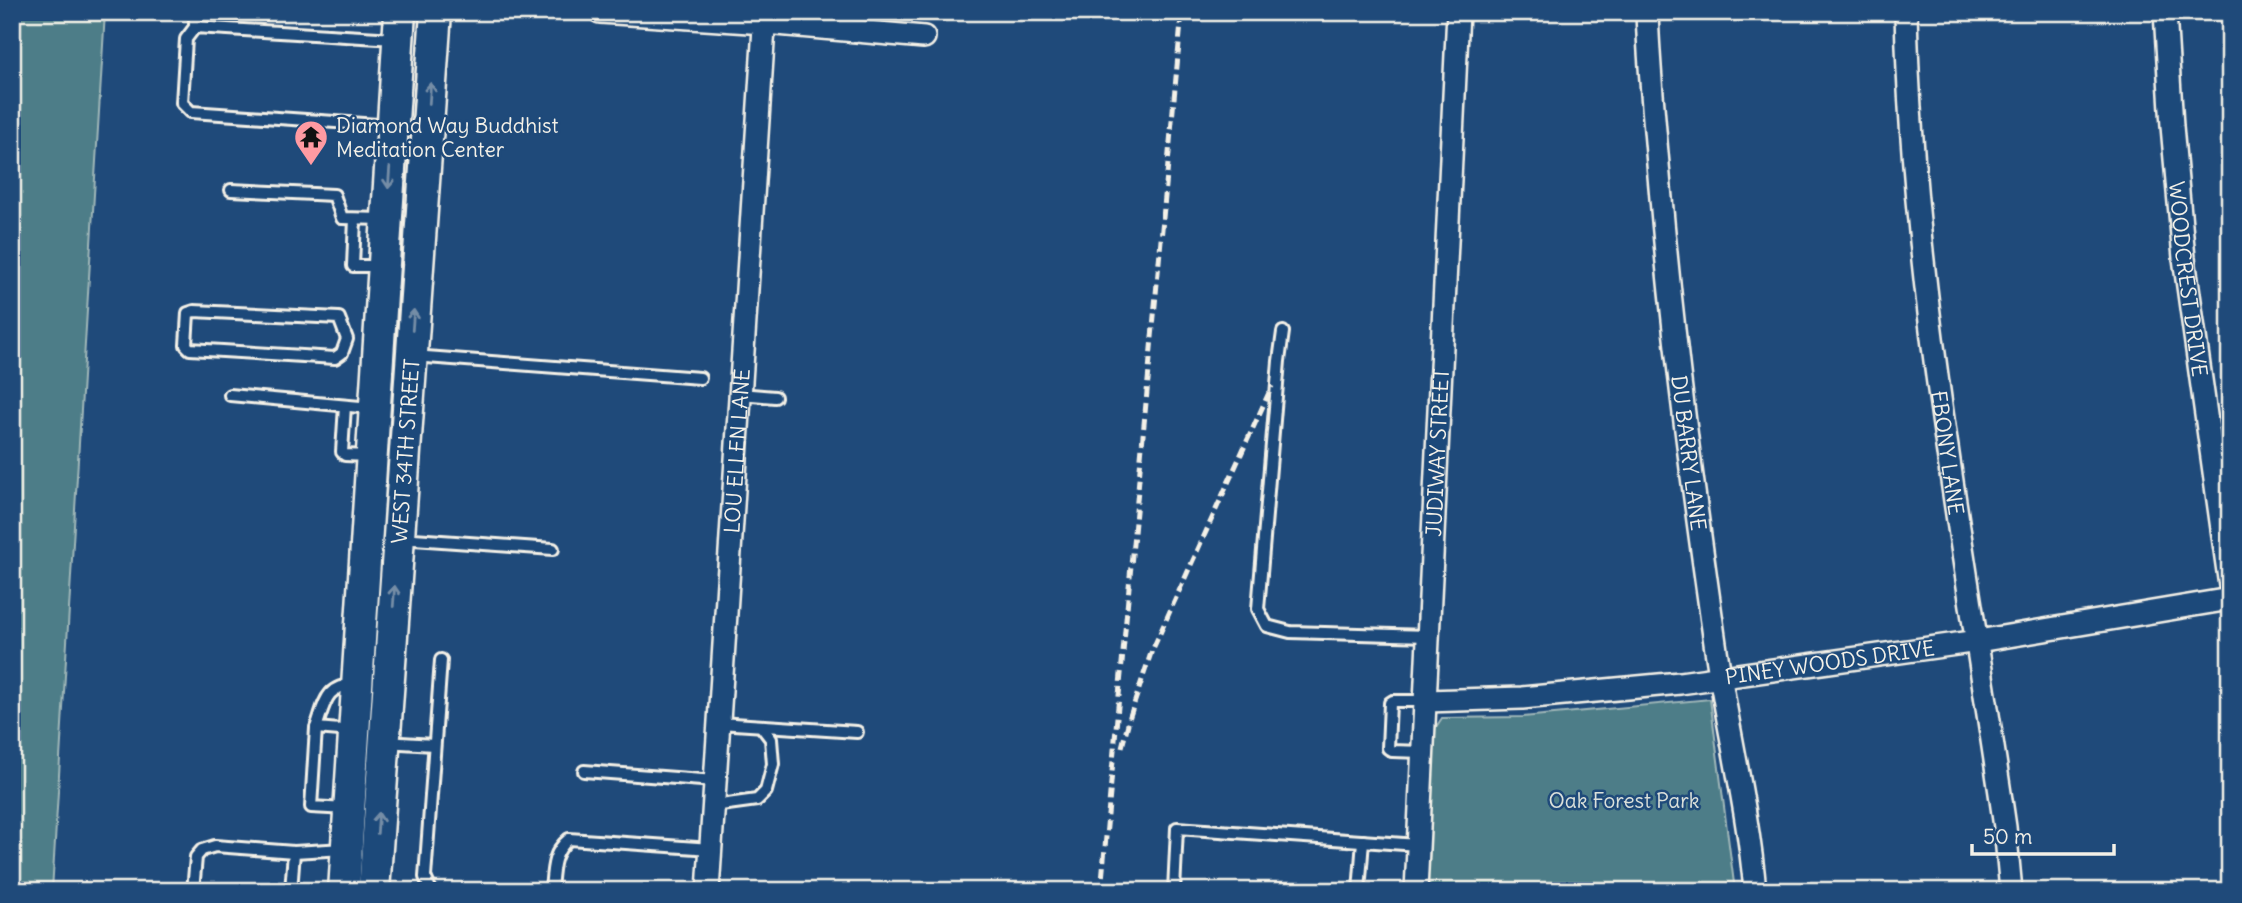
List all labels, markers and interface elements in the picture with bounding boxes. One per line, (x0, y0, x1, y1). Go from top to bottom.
one-way arrow (424, 82, 437, 105)
place label: Diamond Way Buddhist Meditation Center (336, 112, 559, 163)
temple icon: Diamond Way Buddhist Meditation Center (292, 118, 330, 167)
one-way arrow (382, 166, 395, 189)
street label: WOODCREST DRIVE (2164, 180, 2214, 378)
one-way arrow (407, 309, 420, 332)
street label: WEST 34TH STREET (385, 358, 425, 545)
street label: LOU ELLEN LANE (718, 368, 755, 534)
street label: JUDIWAY STREET (1419, 368, 1454, 537)
street label: DU BARRY LANE (1666, 374, 1713, 532)
street label: EBONY LANE (1926, 389, 1970, 517)
one-way arrow (387, 584, 400, 607)
street label: PINEY WOODS DRIVE (1723, 634, 1936, 690)
park label: Oak Forest Park (1549, 787, 1700, 814)
one-way arrow (372, 812, 385, 834)
scale bar (1972, 812, 2114, 856)
text: 50 m (1983, 823, 2032, 850)

